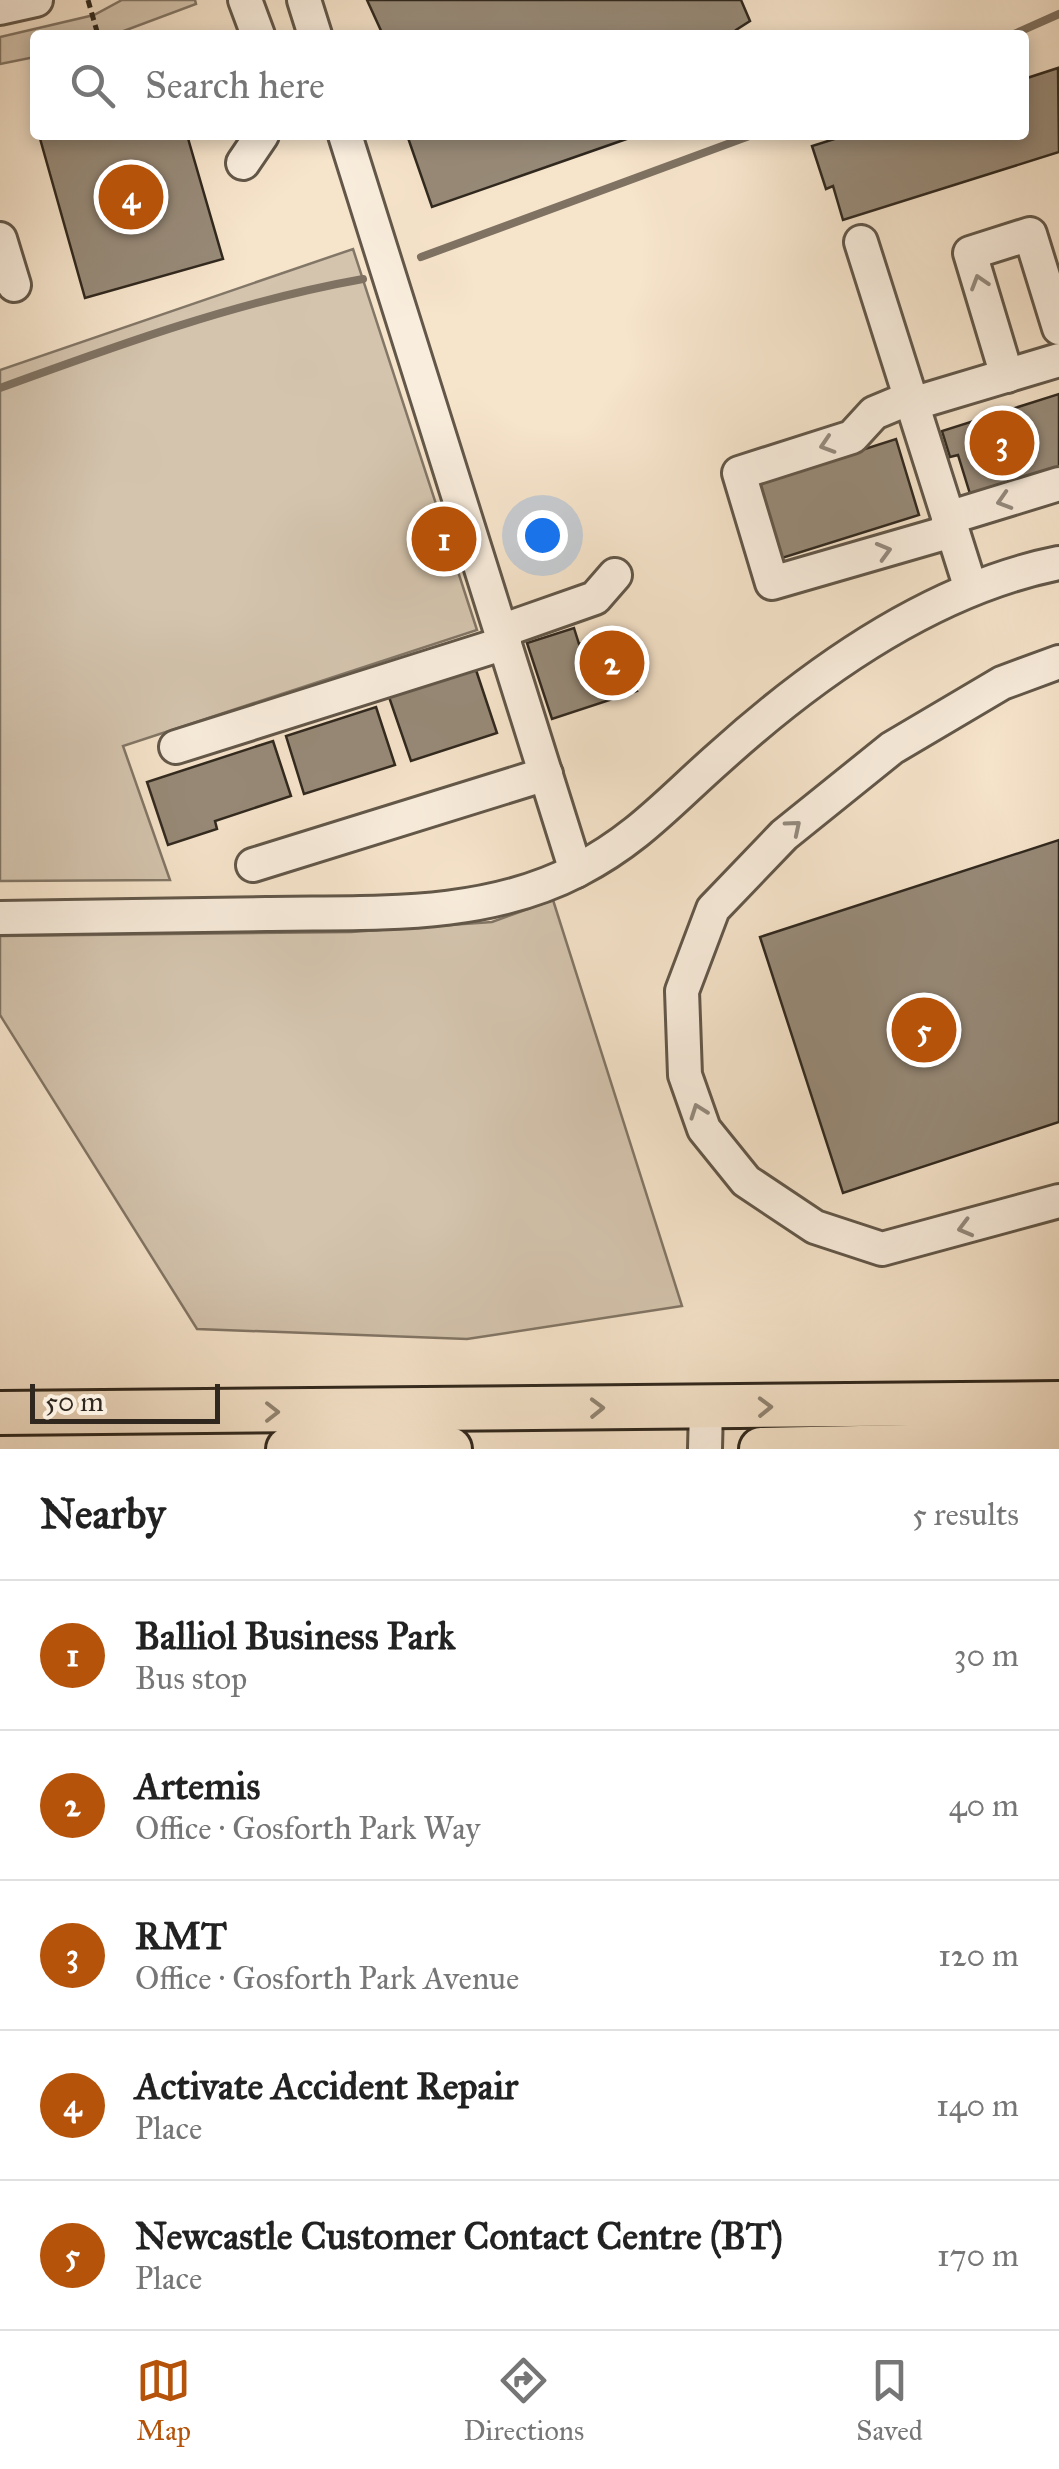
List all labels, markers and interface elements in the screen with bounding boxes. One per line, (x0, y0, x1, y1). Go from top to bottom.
search box (30, 30, 1029, 140)
icon: search (65, 58, 120, 113)
text: Search here (145, 62, 325, 108)
pin: 4 (98, 160, 164, 234)
one-way arrow (970, 274, 991, 291)
pin: 3 (970, 406, 1034, 480)
one-way arrow (820, 433, 837, 453)
one-way arrow (996, 489, 1013, 510)
pin: 1 (412, 502, 476, 576)
your location (517, 510, 568, 561)
one-way arrow (875, 542, 892, 563)
pin: 2 (580, 626, 644, 700)
one-way arrow (783, 821, 801, 839)
pin: 5 (892, 992, 956, 1068)
one-way arrow (689, 1103, 710, 1120)
one-way arrow (957, 1216, 974, 1237)
scale bar (30, 1379, 220, 1424)
text: 50 m (45, 1384, 104, 1419)
one-way arrow (757, 1396, 773, 1417)
one-way arrow (590, 1398, 606, 1419)
one-way arrow (266, 1401, 281, 1423)
text: Nearby (40, 1488, 165, 1540)
text: 5 results (912, 1495, 1019, 1534)
text: Balliol Business Park (135, 1613, 455, 1659)
text: 1 (66, 1636, 79, 1675)
text: 30 m (954, 1636, 1019, 1675)
text: Bus stop (135, 1659, 247, 1698)
text: Artemis (135, 1763, 260, 1809)
text: 2 (65, 1786, 80, 1825)
text: 40 m (949, 1786, 1019, 1825)
text: Office · Gosforth Park Way (135, 1809, 480, 1848)
text: RMT (135, 1913, 227, 1959)
text: 3 (66, 1936, 79, 1975)
text: 120 m (938, 1936, 1019, 1975)
text: Office · Gosforth Park Avenue (135, 1959, 519, 1998)
text: Activate Accident Repair (135, 2063, 518, 2109)
text: 4 (64, 2086, 81, 2125)
text: 140 m (936, 2086, 1019, 2125)
text: Place (135, 2109, 202, 2148)
text: Newcastle Customer Contact Centre (BT) (135, 2213, 783, 2259)
text: 5 (65, 2236, 80, 2275)
text: 170 m (937, 2236, 1019, 2275)
text: Place (135, 2259, 202, 2298)
tab: Map (136, 2353, 191, 2448)
tab: Directions (463, 2353, 584, 2448)
tab: Saved (856, 2353, 923, 2448)

